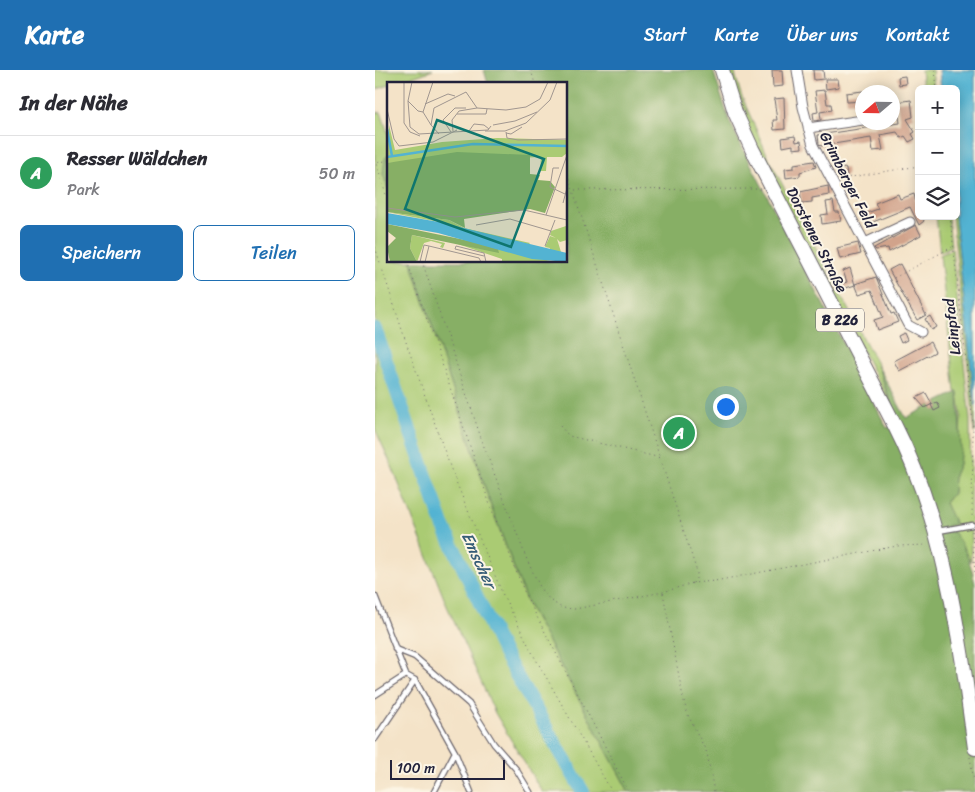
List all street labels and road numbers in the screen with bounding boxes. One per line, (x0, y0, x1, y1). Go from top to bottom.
street label: Grimberger Feld (812, 127, 884, 234)
street label: Dorstener Straße (779, 182, 855, 298)
street label: Leinpfad (936, 296, 968, 357)
road number: B 226 (816, 308, 864, 332)

